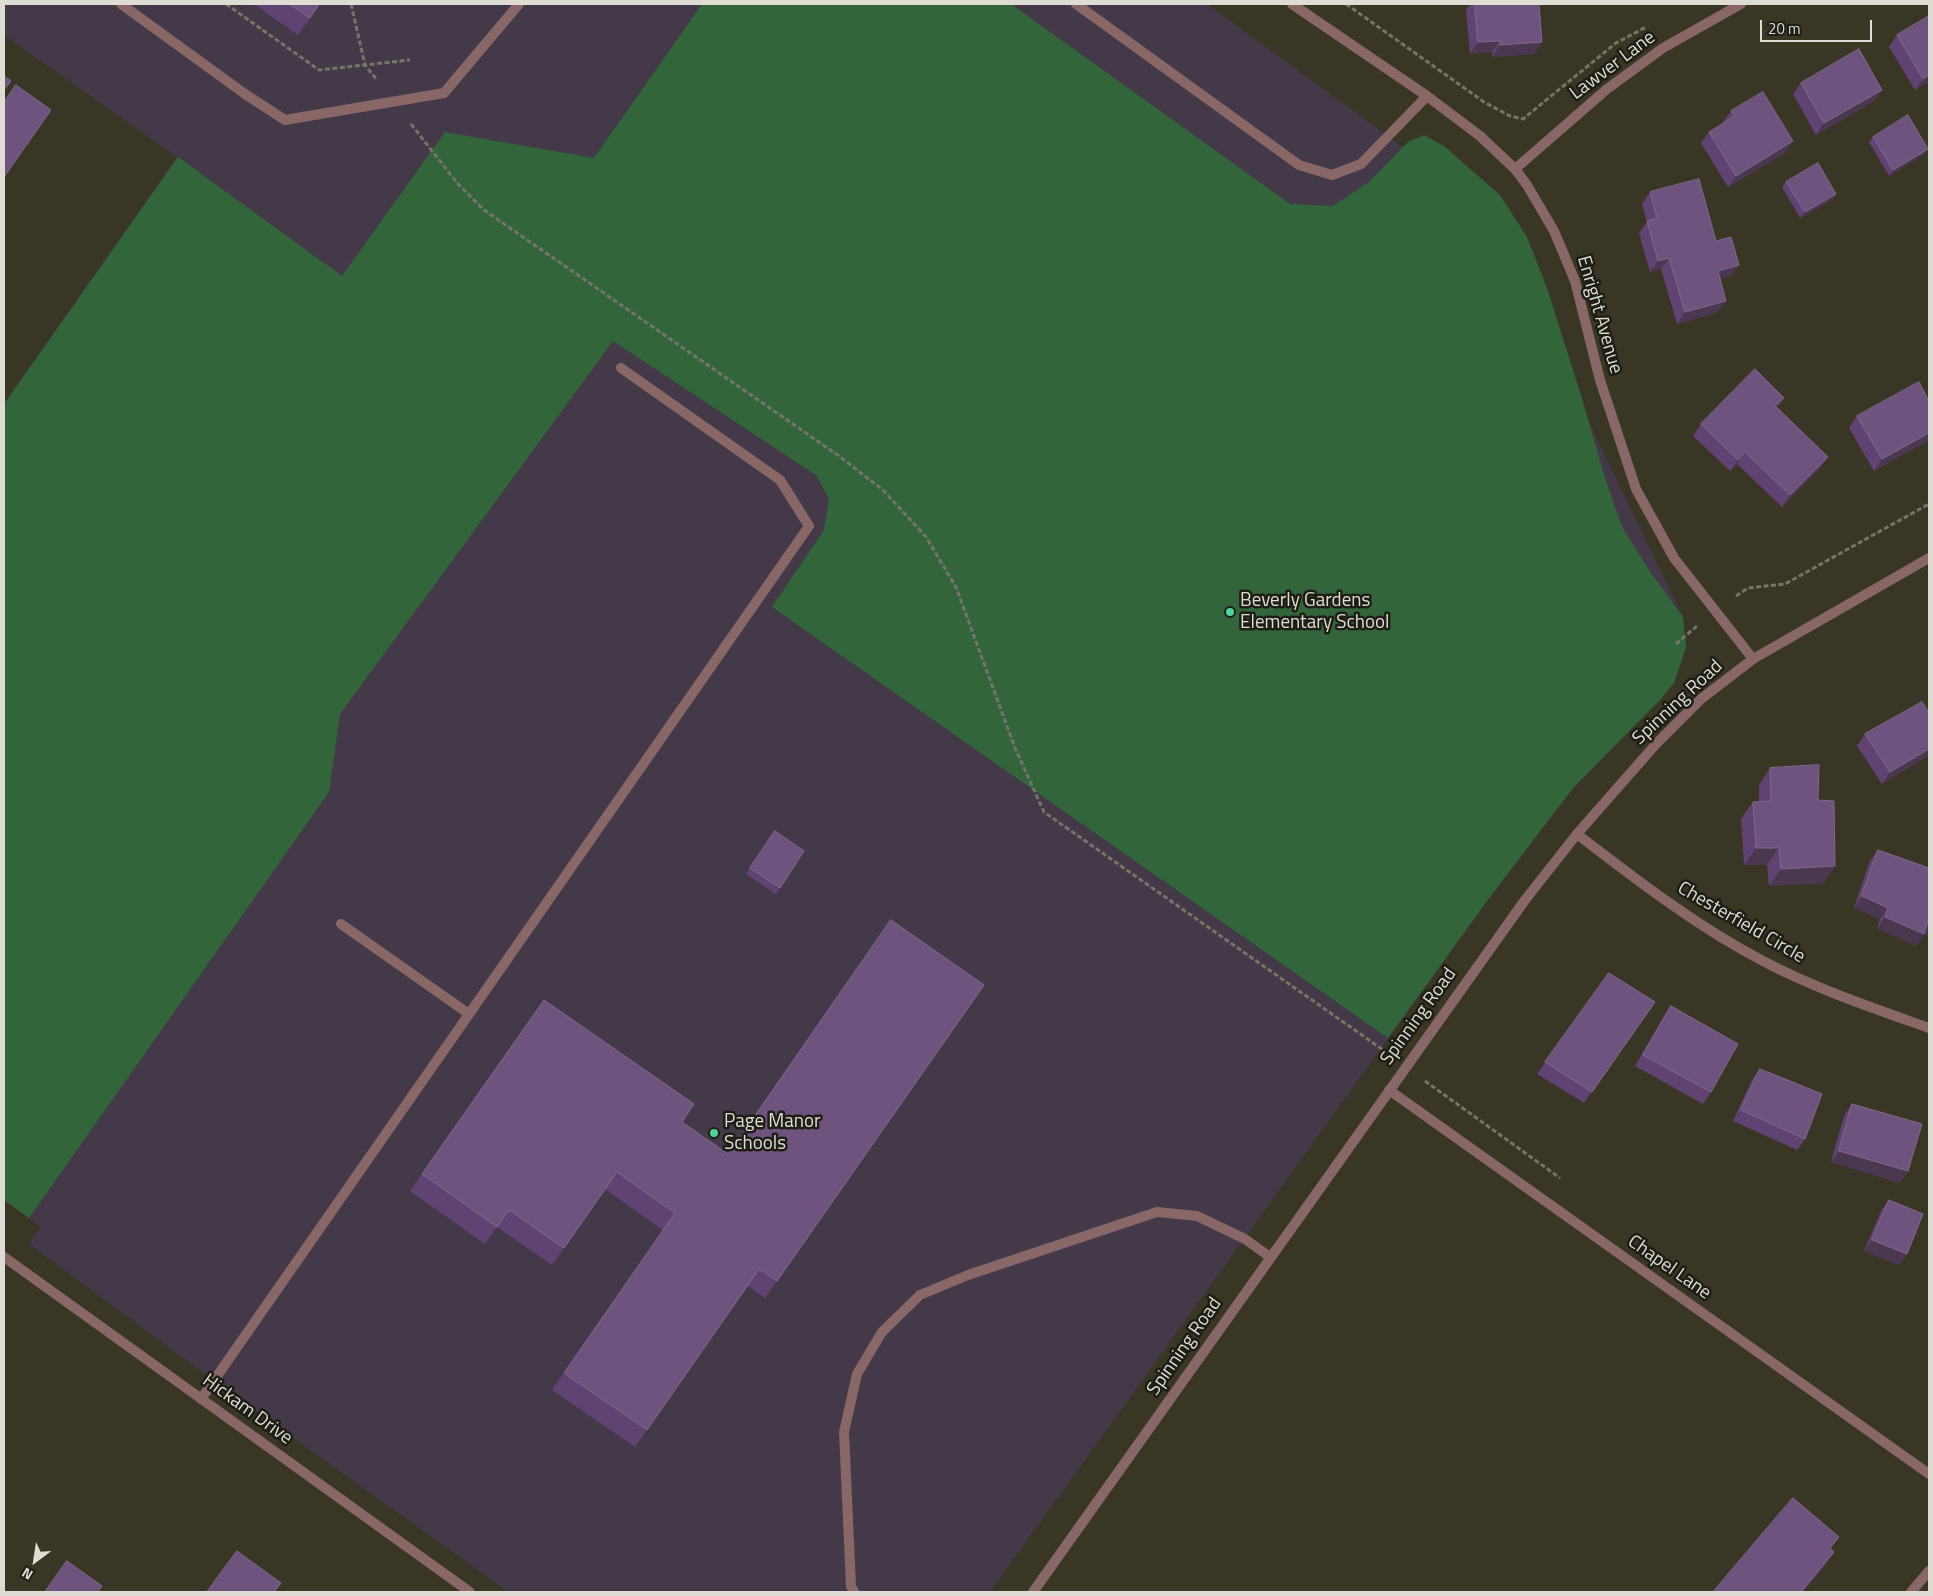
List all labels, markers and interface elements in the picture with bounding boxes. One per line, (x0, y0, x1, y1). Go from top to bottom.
scale bar (1763, 10, 1876, 42)
text: 20 m (1768, 17, 1801, 40)
street label: Lawver Lane (1566, 27, 1660, 105)
street label: Enright Avenue (1571, 253, 1627, 377)
place label: Beverly Gardens Elementary School (1240, 590, 1389, 634)
marker: Beverly Gardens Elementary School (1224, 606, 1236, 618)
street label: Spinning Road (1628, 656, 1728, 750)
street label: Chesterfield Circle (1673, 877, 1809, 969)
street label: Spinning Road (1376, 964, 1462, 1070)
place label: Page Manor Schools (724, 1111, 821, 1155)
marker: Page Manor Schools (708, 1127, 720, 1139)
street label: Chapel Lane (1623, 1231, 1715, 1305)
street label: Spinning Road (1143, 1294, 1227, 1400)
street label: Hickam Drive (198, 1370, 296, 1450)
north arrow (10, 1536, 60, 1586)
text: N (17, 1563, 37, 1586)

